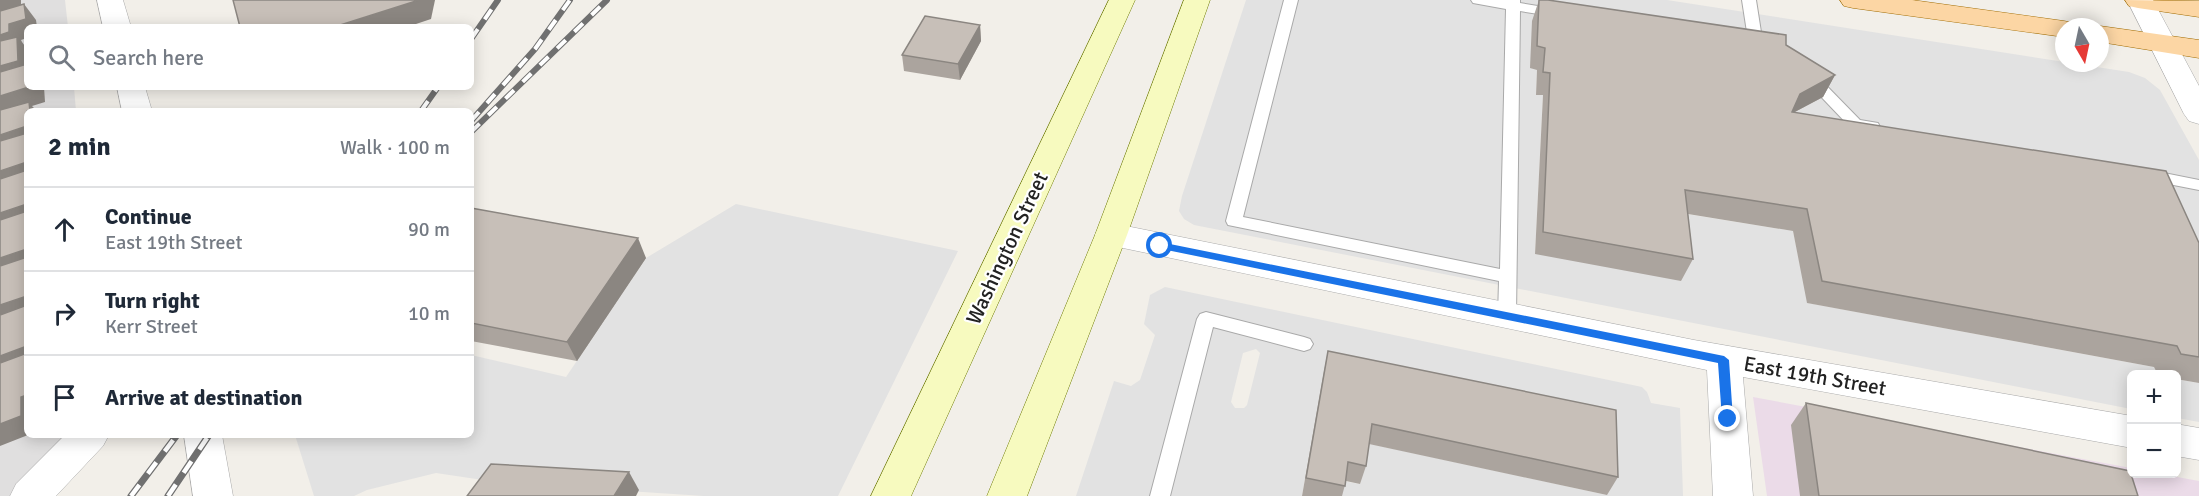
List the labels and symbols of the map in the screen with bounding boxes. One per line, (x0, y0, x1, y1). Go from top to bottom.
north arrow (2055, 18, 2109, 72)
street label: Washington Street (960, 168, 1054, 328)
route start (1146, 232, 1172, 258)
street label: East 19th Street (1742, 351, 1888, 401)
route end (1714, 405, 1740, 431)

